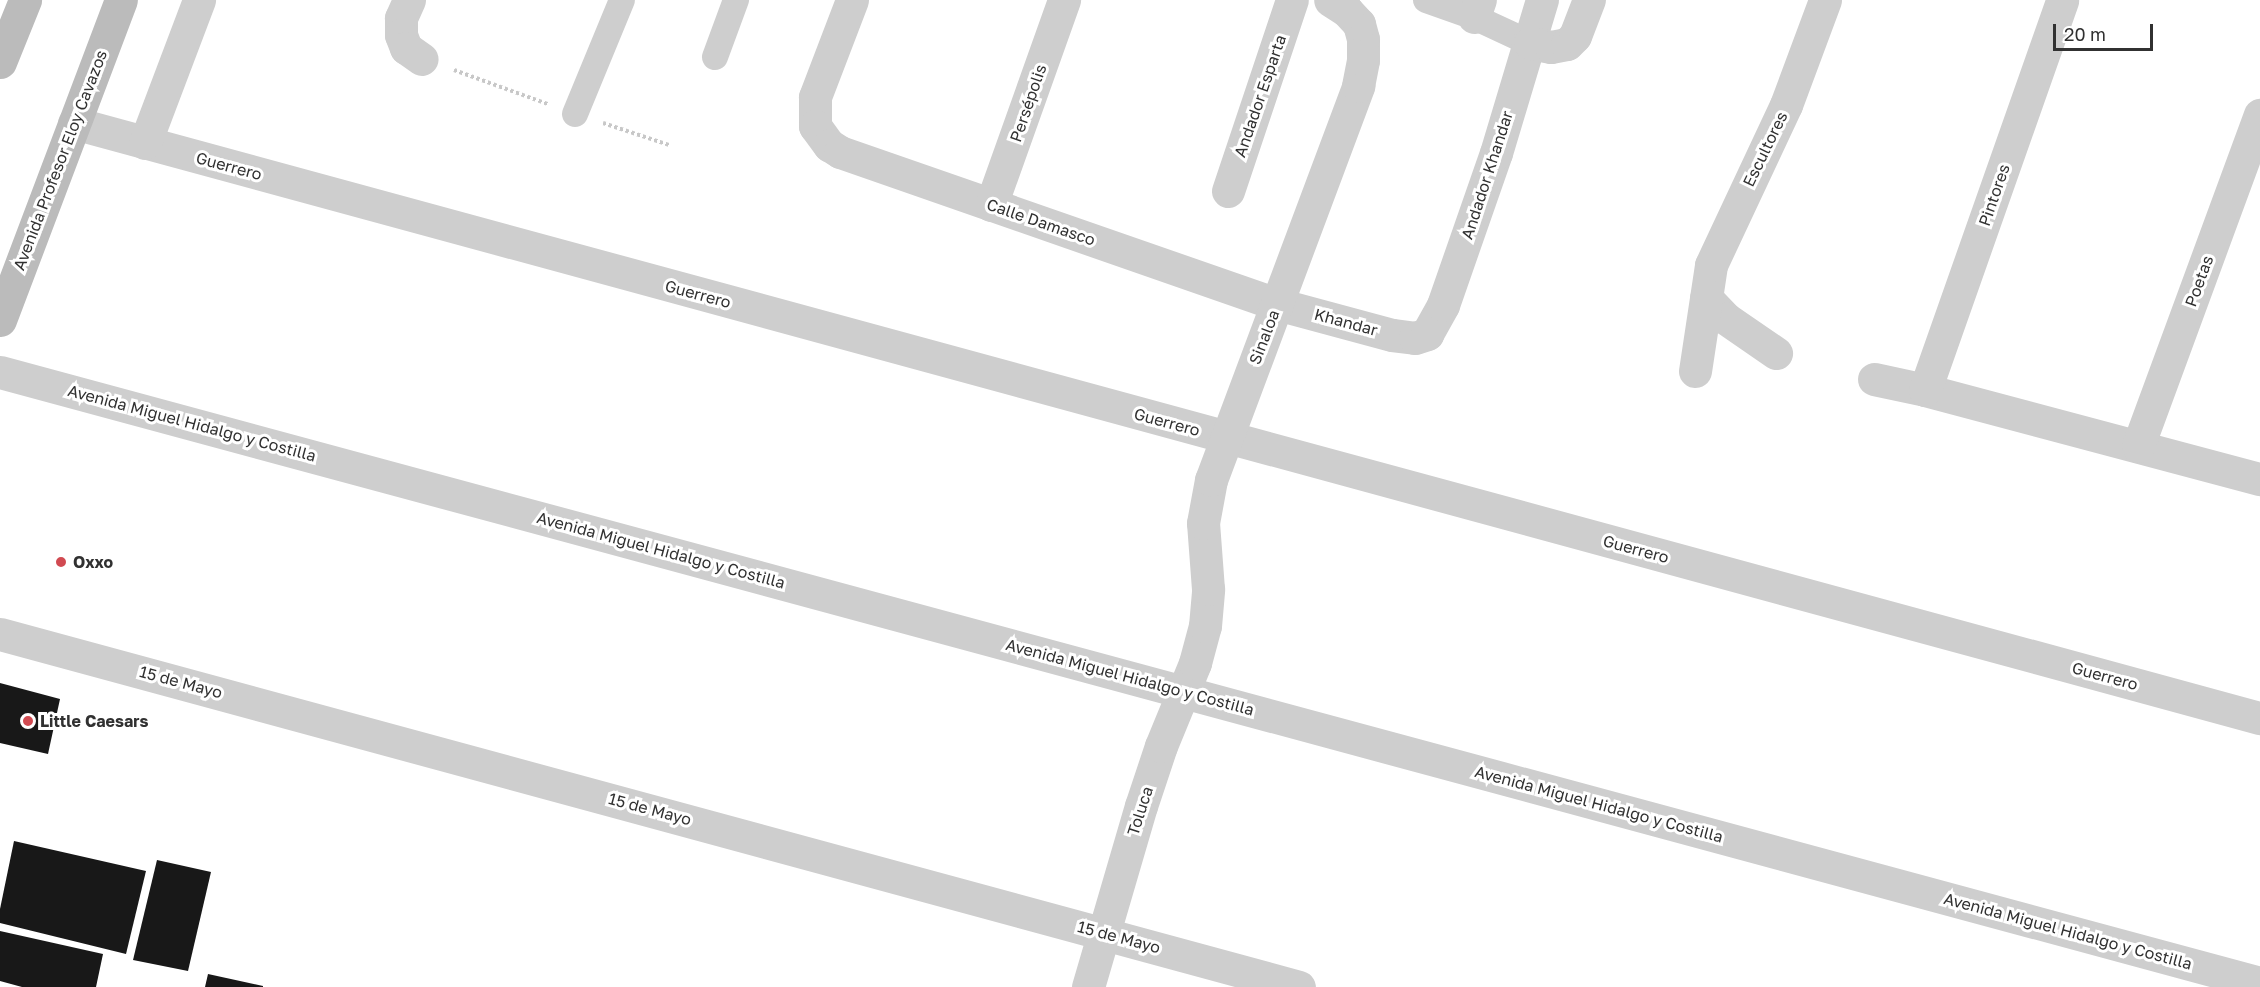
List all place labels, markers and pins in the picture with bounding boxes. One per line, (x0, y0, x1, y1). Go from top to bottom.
place label: Oxxo (73, 552, 113, 572)
marker: Oxxo (54, 555, 68, 569)
place label: Little Caesars (40, 711, 148, 731)
marker: Little Caesars (21, 714, 35, 728)

